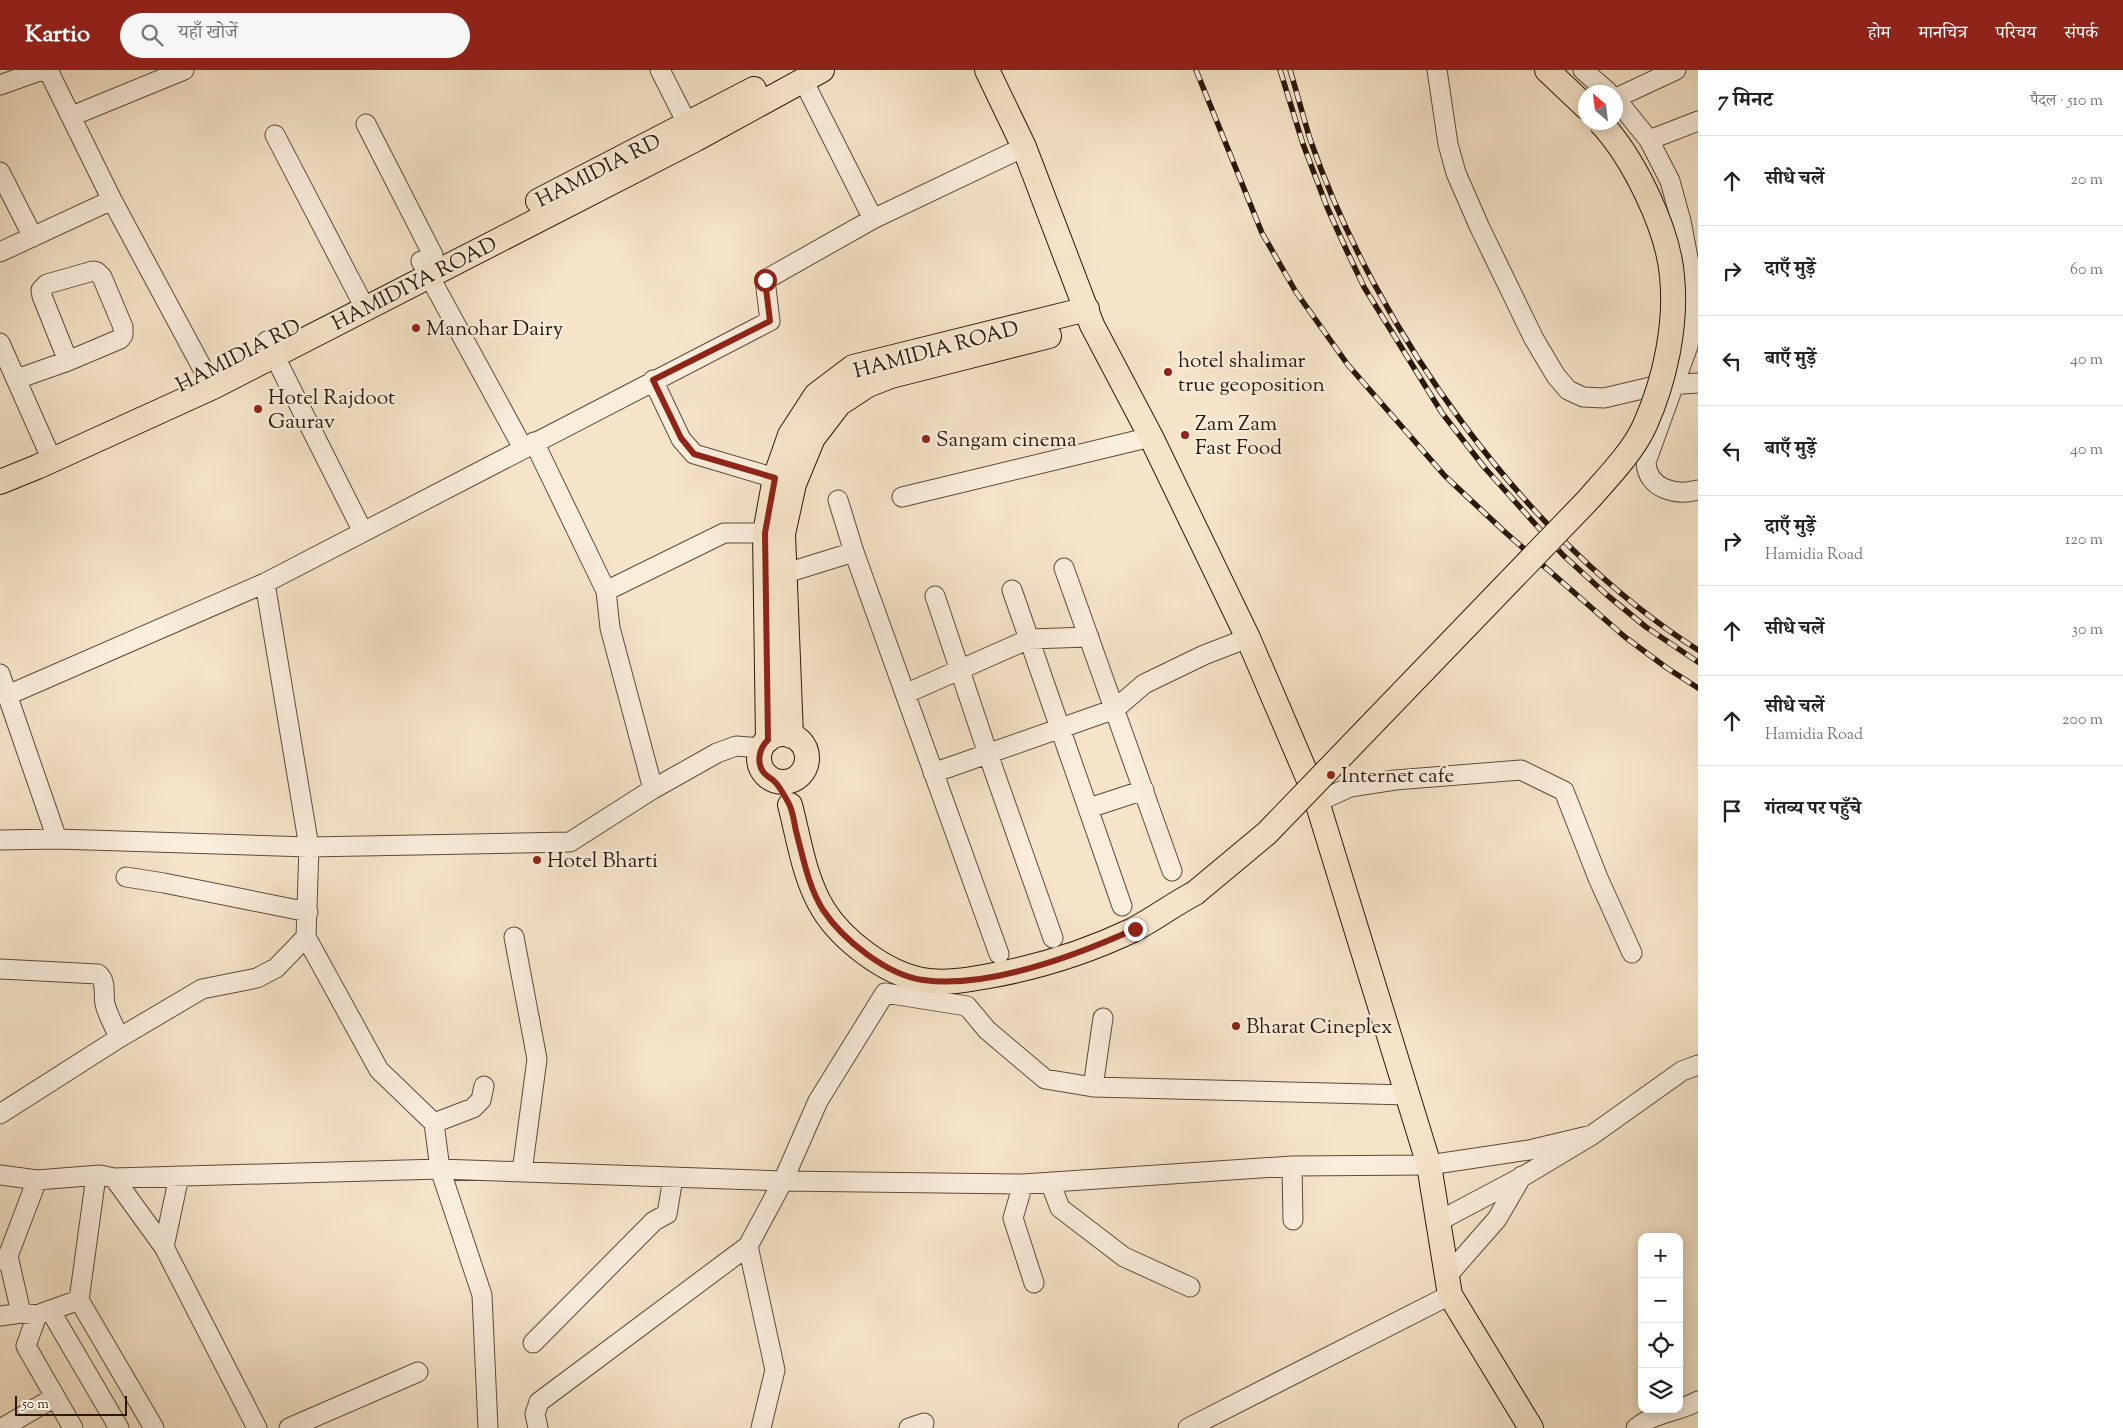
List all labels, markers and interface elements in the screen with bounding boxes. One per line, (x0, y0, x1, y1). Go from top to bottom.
search box (120, 13, 470, 58)
text: Kartio (25, 18, 90, 52)
text: यहाँ खोजें (178, 20, 238, 47)
icon: search (138, 21, 166, 49)
text: होम (1868, 21, 1891, 47)
text: मानचित्र (1919, 21, 1967, 47)
text: परिचय (1995, 21, 2036, 47)
text: संपर्क (2064, 21, 2098, 47)
north arrow (1578, 85, 1623, 130)
text: 7 मिनट (1718, 86, 1773, 116)
text: पैदल · 510 m (2030, 90, 2103, 113)
street label: HAMIDIA RD (531, 127, 667, 216)
text: सीधे चलें (1765, 166, 1824, 193)
icon: ahead (1718, 167, 1746, 195)
text: 20 m (2070, 169, 2103, 192)
street label: HAMIDIYA ROAD (327, 230, 503, 339)
text: दाएँ मुड़ें (1765, 256, 1816, 283)
icon: right (1718, 257, 1746, 285)
text: 60 m (2070, 259, 2103, 282)
route start (754, 269, 777, 292)
street label: HAMIDIA RD (171, 312, 307, 401)
street label: HAMIDIA ROAD (851, 314, 1022, 387)
place label: Manohar Dairy (426, 315, 564, 345)
marker: Manohar Dairy (410, 322, 422, 334)
text: बाएँ मुड़ें (1765, 346, 1816, 373)
place label: hotel shalimar true geoposition (1178, 347, 1325, 401)
icon: left (1718, 347, 1746, 375)
text: 40 m (2070, 349, 2103, 372)
marker: hotel shalimar true geoposition (1162, 366, 1174, 378)
place label: Hotel Rajdoot Gaurav (268, 384, 395, 438)
marker: Hotel Rajdoot Gaurav (252, 403, 264, 415)
place label: Zam Zam Fast Food (1195, 410, 1282, 464)
place label: Sangam cinema (936, 426, 1077, 456)
marker: Zam Zam Fast Food (1179, 429, 1191, 441)
marker: Sangam cinema (920, 433, 932, 445)
text: बाएँ मुड़ें (1765, 436, 1816, 463)
icon: left (1718, 437, 1746, 465)
text: 40 m (2070, 439, 2103, 462)
text: दाएँ मुड़ें (1765, 514, 1816, 541)
icon: right (1718, 527, 1746, 555)
text: 120 m (2065, 529, 2103, 552)
text: Hamidia Road (1765, 544, 1863, 567)
text: सीधे चलें (1765, 616, 1824, 643)
icon: ahead (1718, 617, 1746, 645)
text: 30 m (2072, 619, 2103, 642)
text: सीधे चलें (1765, 694, 1824, 721)
icon: ahead (1718, 707, 1746, 735)
text: 200 m (2062, 709, 2103, 732)
text: Hamidia Road (1765, 724, 1863, 747)
place label: Internet cafe (1341, 762, 1454, 792)
marker: Internet cafe (1325, 769, 1337, 781)
text: गंतव्य पर पहुँचे (1765, 796, 1861, 823)
icon: arrive (1718, 797, 1746, 825)
place label: Hotel Bharti (547, 847, 658, 877)
marker: Hotel Bharti (531, 854, 543, 866)
route end (1124, 918, 1147, 941)
place label: Bharat Cineplex (1246, 1013, 1393, 1043)
marker: Bharat Cineplex (1230, 1020, 1242, 1032)
map controls (1638, 1233, 1683, 1413)
button: + (1638, 1233, 1683, 1278)
button: − (1638, 1278, 1683, 1323)
button: locate (1638, 1323, 1683, 1368)
button: layers (1638, 1368, 1683, 1413)
scale bar (15, 1393, 128, 1416)
text: 50 m (22, 1395, 49, 1415)

